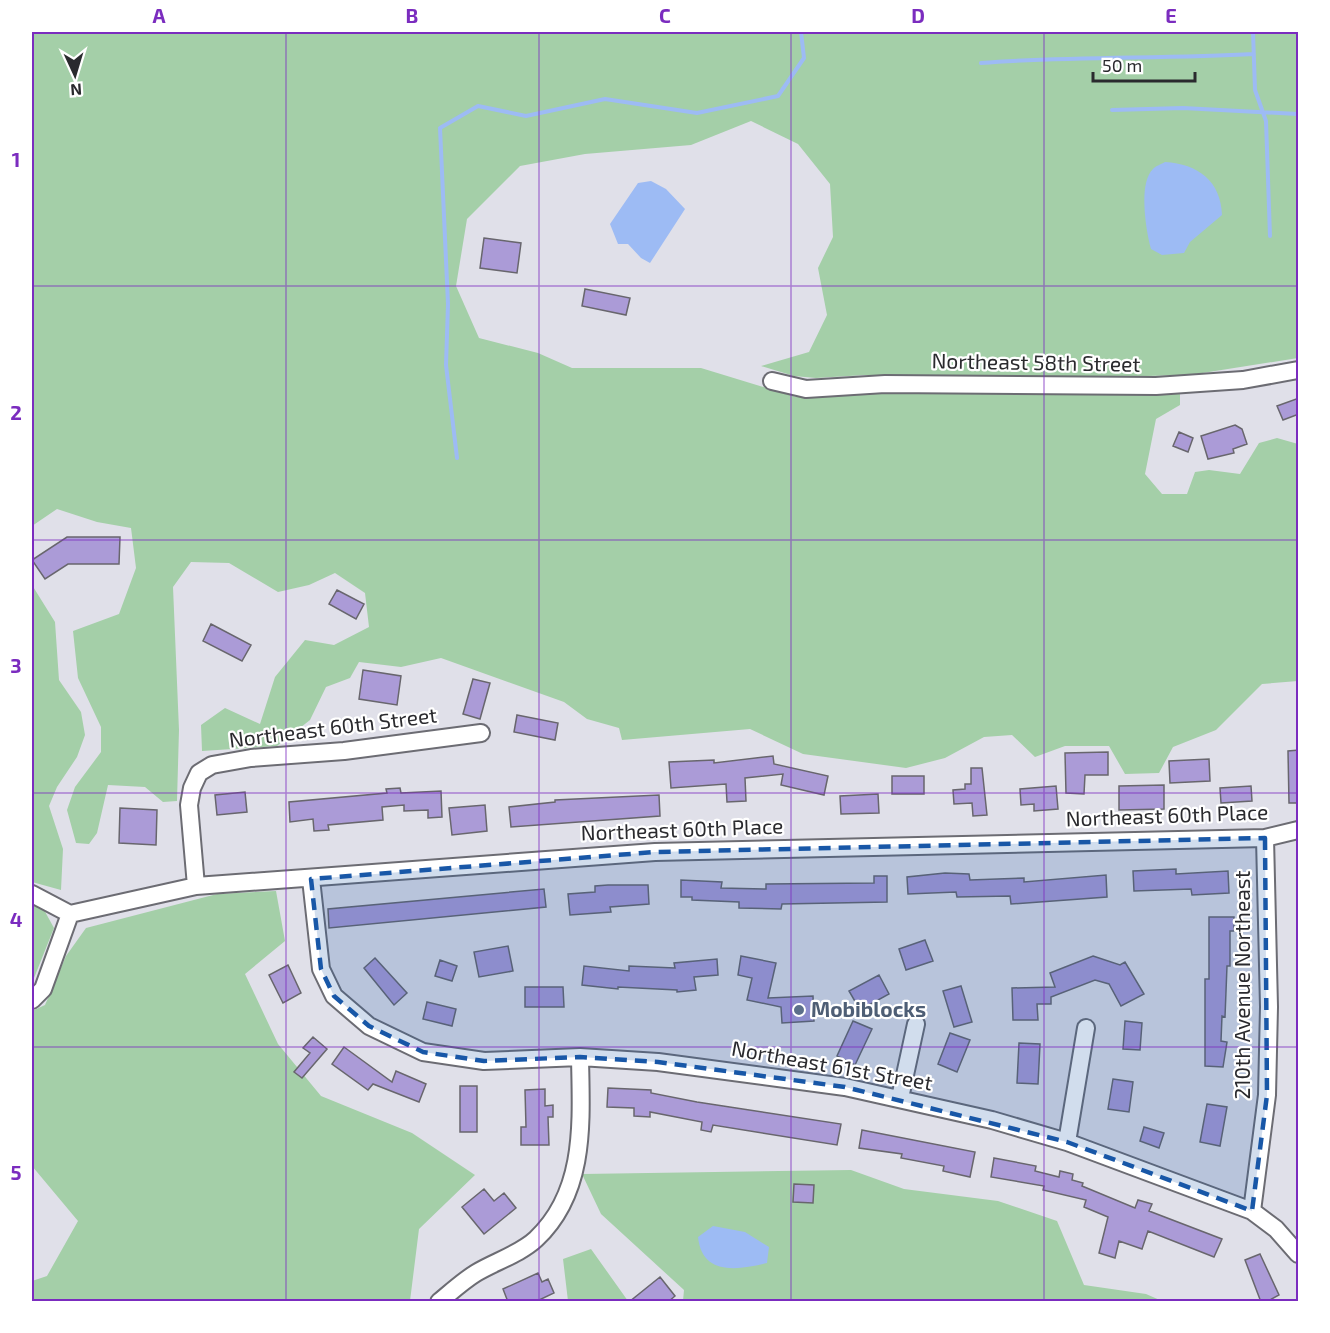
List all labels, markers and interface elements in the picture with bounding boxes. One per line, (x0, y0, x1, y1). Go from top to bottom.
text: A (152, 3, 166, 27)
text: B (406, 3, 418, 27)
text: C (659, 3, 671, 27)
text: D (911, 3, 925, 27)
text: E (1165, 3, 1177, 27)
north arrow (45, 45, 105, 105)
scale bar (1093, 45, 1195, 83)
text: 50 m (1102, 54, 1142, 76)
text: N (70, 81, 83, 100)
text: 1 (12, 147, 20, 171)
street label: Northeast 58th Street (931, 347, 1141, 376)
text: 2 (10, 400, 22, 424)
text: 3 (10, 653, 22, 677)
street label: Northeast 60th Street (227, 701, 438, 752)
street label: Northeast 60th Place (1065, 798, 1269, 831)
street label: Northeast 60th Place (580, 812, 784, 845)
street label: 210th Avenue Northeast (1229, 870, 1254, 1100)
text: 4 (10, 907, 23, 931)
place label: Mobiblocks (811, 996, 926, 1021)
marker: Mobiblocks (792, 1003, 806, 1017)
street label: Northeast 61st Street (730, 1035, 935, 1095)
text: 5 (10, 1160, 22, 1184)

